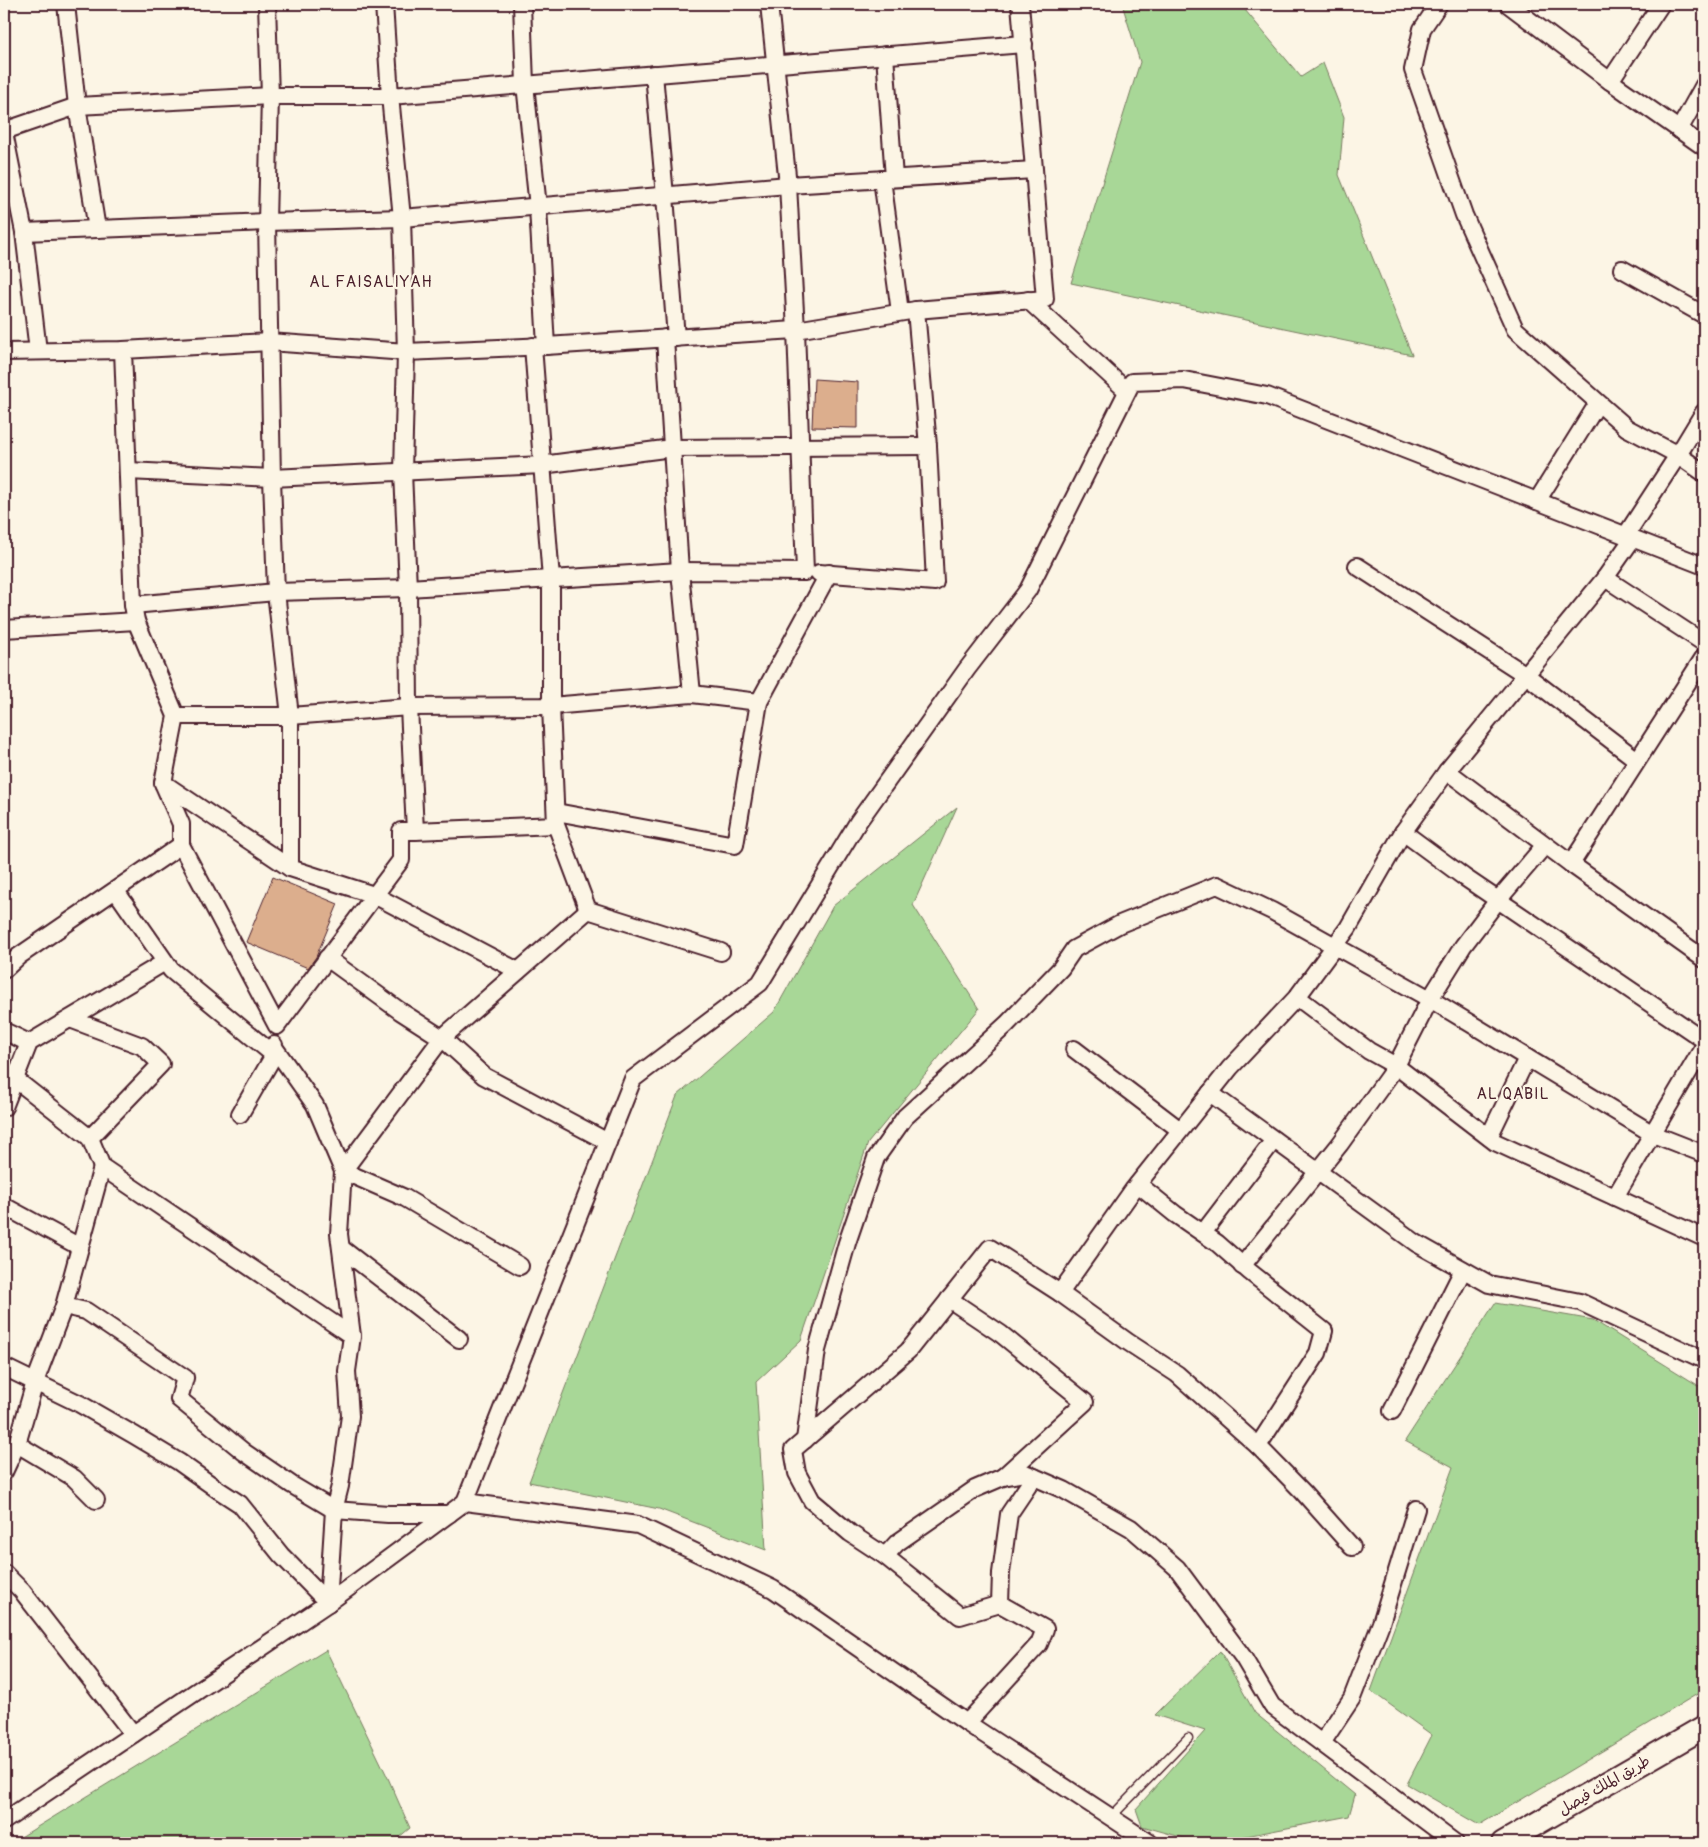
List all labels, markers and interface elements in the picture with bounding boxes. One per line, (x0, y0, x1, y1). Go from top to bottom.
district label: AL FAISALIYAH (309, 272, 433, 292)
district label: AL QABIL (1476, 1084, 1550, 1104)
street label: طريق الملك فيصل (1555, 1751, 1654, 1819)

